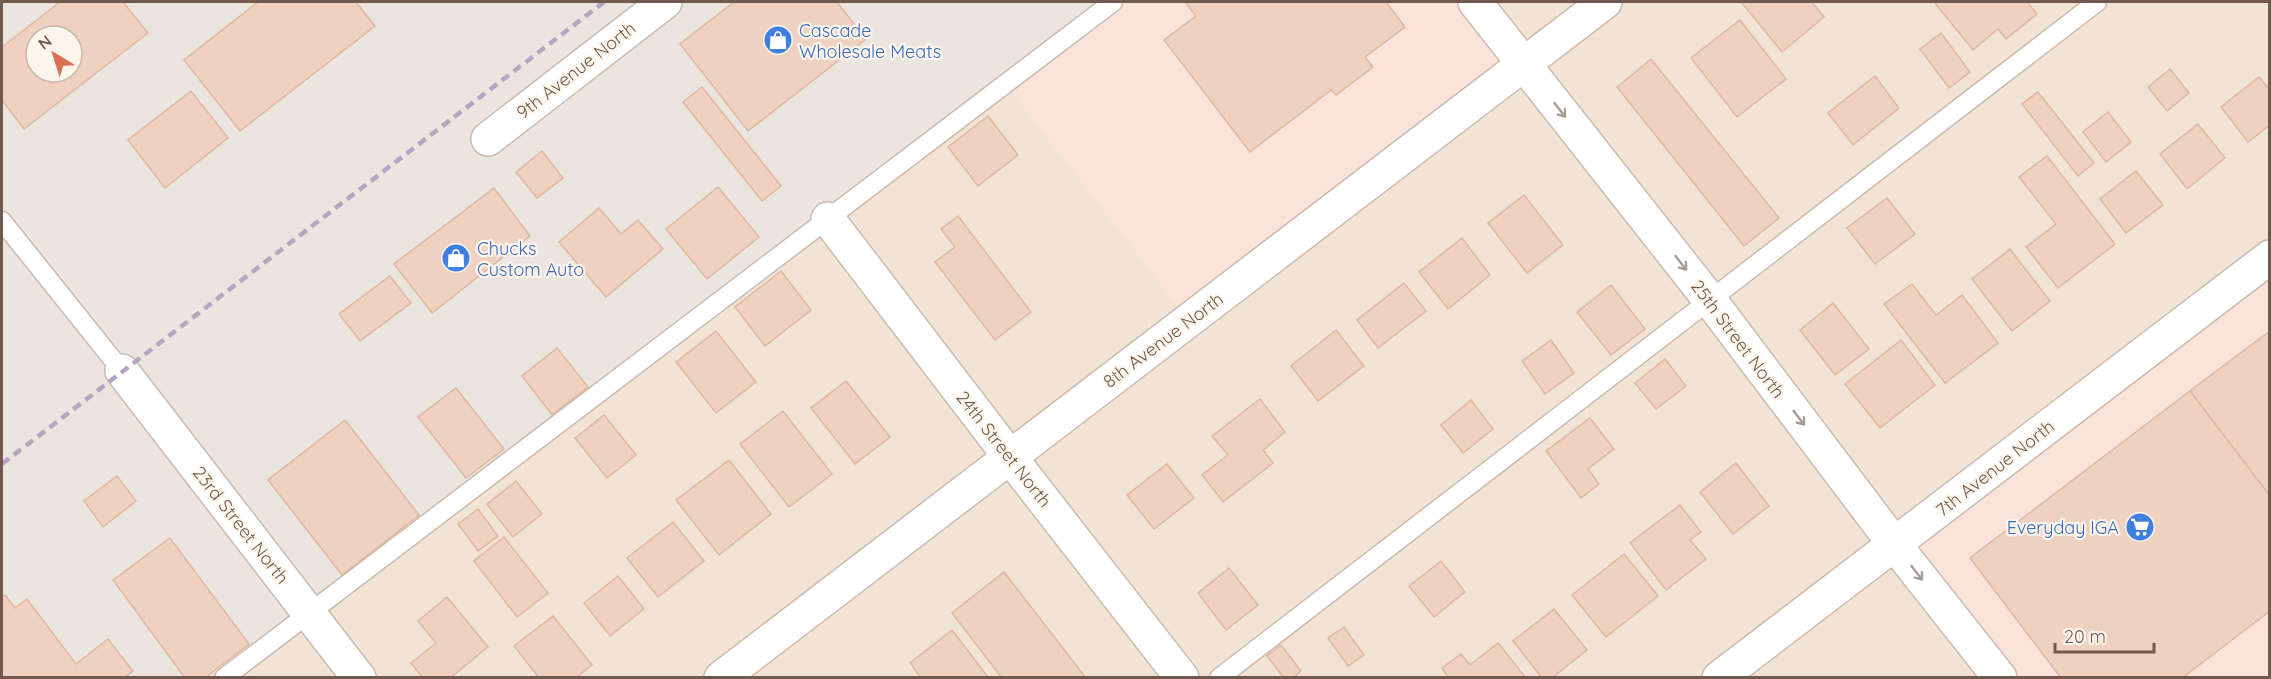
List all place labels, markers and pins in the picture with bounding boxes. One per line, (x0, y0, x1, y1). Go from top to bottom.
place label: Cascade Wholesale Meats (799, 19, 941, 63)
shop icon: Cascade Wholesale Meats (762, 24, 794, 56)
place label: Chucks Custom Auto (477, 237, 584, 281)
shop icon: Chucks Custom Auto (440, 242, 472, 274)
supermarket icon: Everyday IGA (2124, 511, 2156, 543)
place label: Everyday IGA (2007, 516, 2119, 539)

